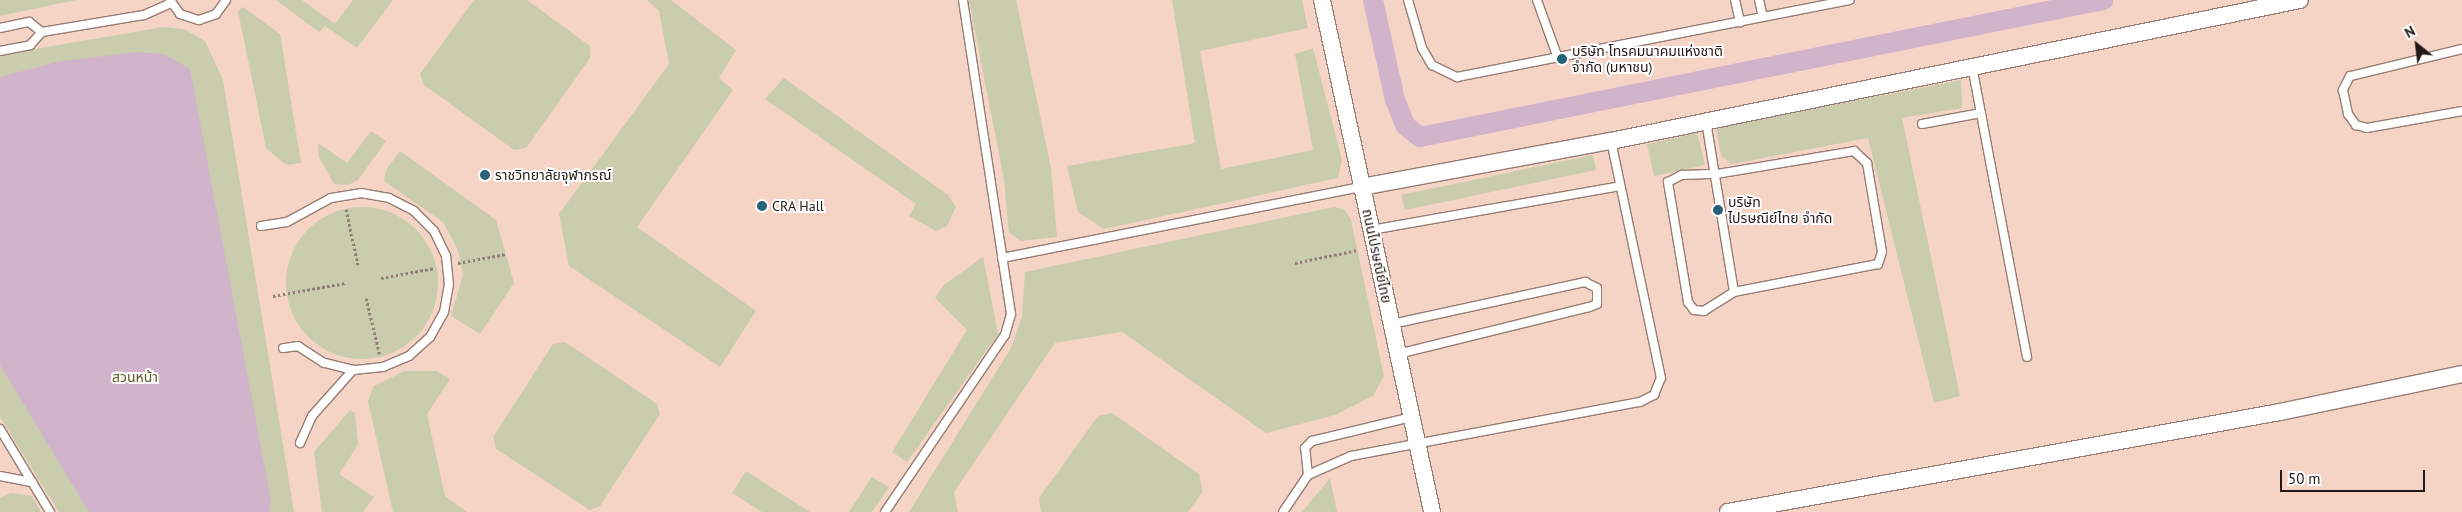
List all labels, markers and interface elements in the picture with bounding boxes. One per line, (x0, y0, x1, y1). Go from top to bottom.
north arrow (2392, 20, 2442, 70)
text: N (2401, 22, 2418, 42)
place label: บริษัท โทรคมนาคมแห่งชาติ จำกัด (มหาชน) (1572, 43, 1723, 75)
marker: บริษัท โทรคมนาคมแห่งชาติ จำกัด (มหาชน) (1556, 53, 1568, 65)
place label: ราชวิทยาลัยจุฬาภรณ์ (495, 167, 611, 183)
marker: ราชวิทยาลัยจุฬาภรณ์ (479, 169, 491, 181)
place label: บริษัท ไปรษณีย์ไทย จำกัด (1728, 194, 1832, 226)
place label: CRA Hall (772, 198, 824, 214)
marker: CRA Hall (756, 200, 768, 212)
marker: บริษัท ไปรษณีย์ไทย จำกัด (1712, 204, 1724, 216)
street label: ถนนไปรษณีย์ไทย (1359, 207, 1395, 305)
park label: สวนหน้า (112, 369, 158, 385)
scale bar (2282, 460, 2427, 492)
text: 50 m (2288, 469, 2321, 488)

